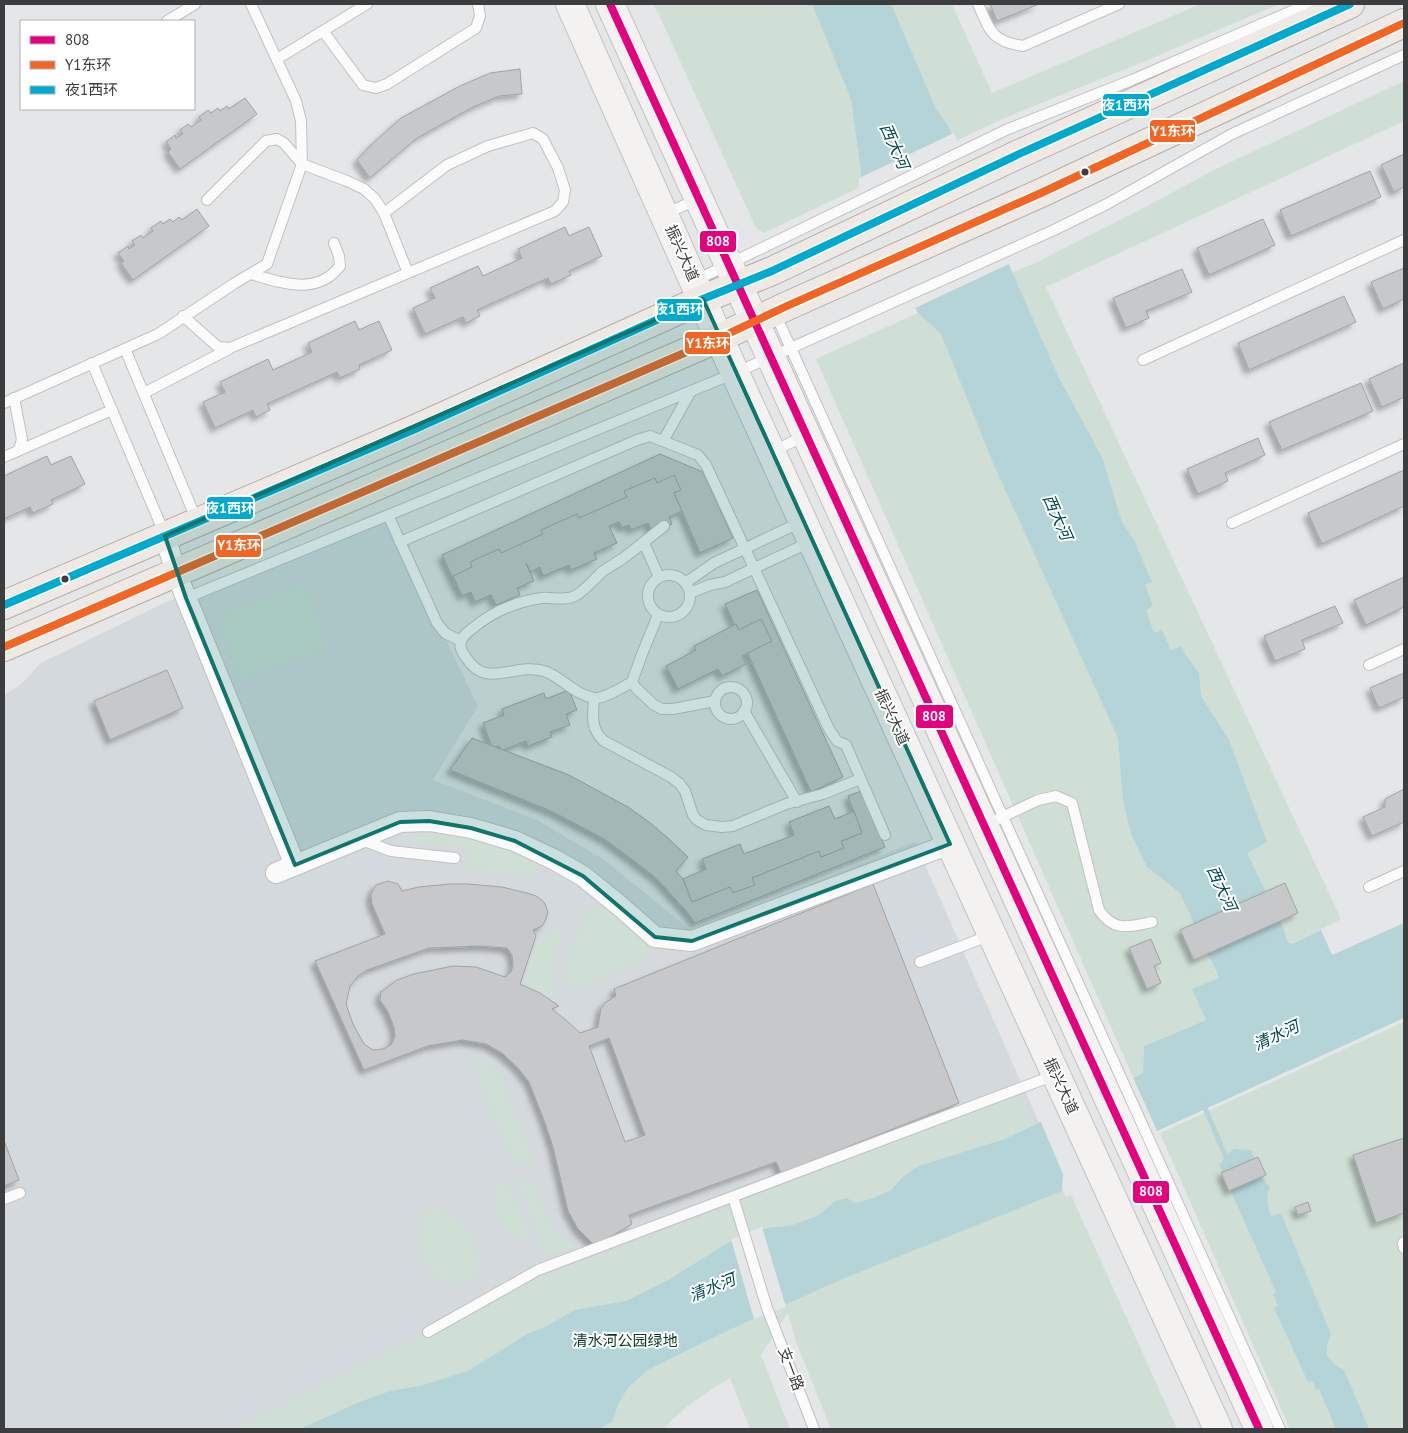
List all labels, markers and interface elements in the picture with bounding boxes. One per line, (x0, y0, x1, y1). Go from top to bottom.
legend (20, 20, 195, 110)
text: 808 (65, 30, 90, 49)
text: Y1东环 (65, 55, 112, 74)
text: 夜1西环 (65, 80, 118, 99)
line badge: 夜1西环 (1102, 93, 1150, 117)
text: 夜1西环 (1101, 96, 1151, 114)
line badge: Y1东环 (1149, 119, 1196, 143)
water label: 西大河 (876, 120, 915, 175)
text: Y1东环 (1150, 122, 1195, 140)
unlabelled marker (1080, 167, 1090, 177)
street label: 振兴大道 (662, 222, 703, 284)
line badge: 808 (699, 230, 737, 253)
text: 808 (706, 232, 730, 250)
line badge: 夜1西环 (656, 298, 703, 322)
text: 夜1西环 (654, 300, 704, 318)
line badge: Y1东环 (684, 331, 731, 355)
text: Y1东环 (685, 334, 730, 352)
water label: 西大河 (1039, 491, 1078, 546)
line badge: 夜1西环 (206, 496, 254, 520)
text: 夜1西环 (205, 499, 255, 517)
line badge: Y1东环 (215, 534, 262, 558)
text: Y1东环 (216, 536, 261, 554)
unlabelled marker (60, 574, 70, 584)
street label: 振兴大道 (871, 686, 914, 748)
line badge: 808 (915, 704, 954, 729)
text: 808 (922, 707, 946, 725)
water label: 西大河 (1203, 862, 1242, 917)
water label: 清水河 (1250, 1015, 1305, 1054)
street label: 振兴大道 (1040, 1055, 1083, 1117)
line badge: 808 (1132, 1180, 1170, 1204)
text: 808 (1139, 1182, 1163, 1200)
water label: 清水河 (686, 1268, 741, 1305)
park label: 清水河公园绿地 (572, 1331, 678, 1350)
street label: 支一路 (775, 1344, 808, 1393)

